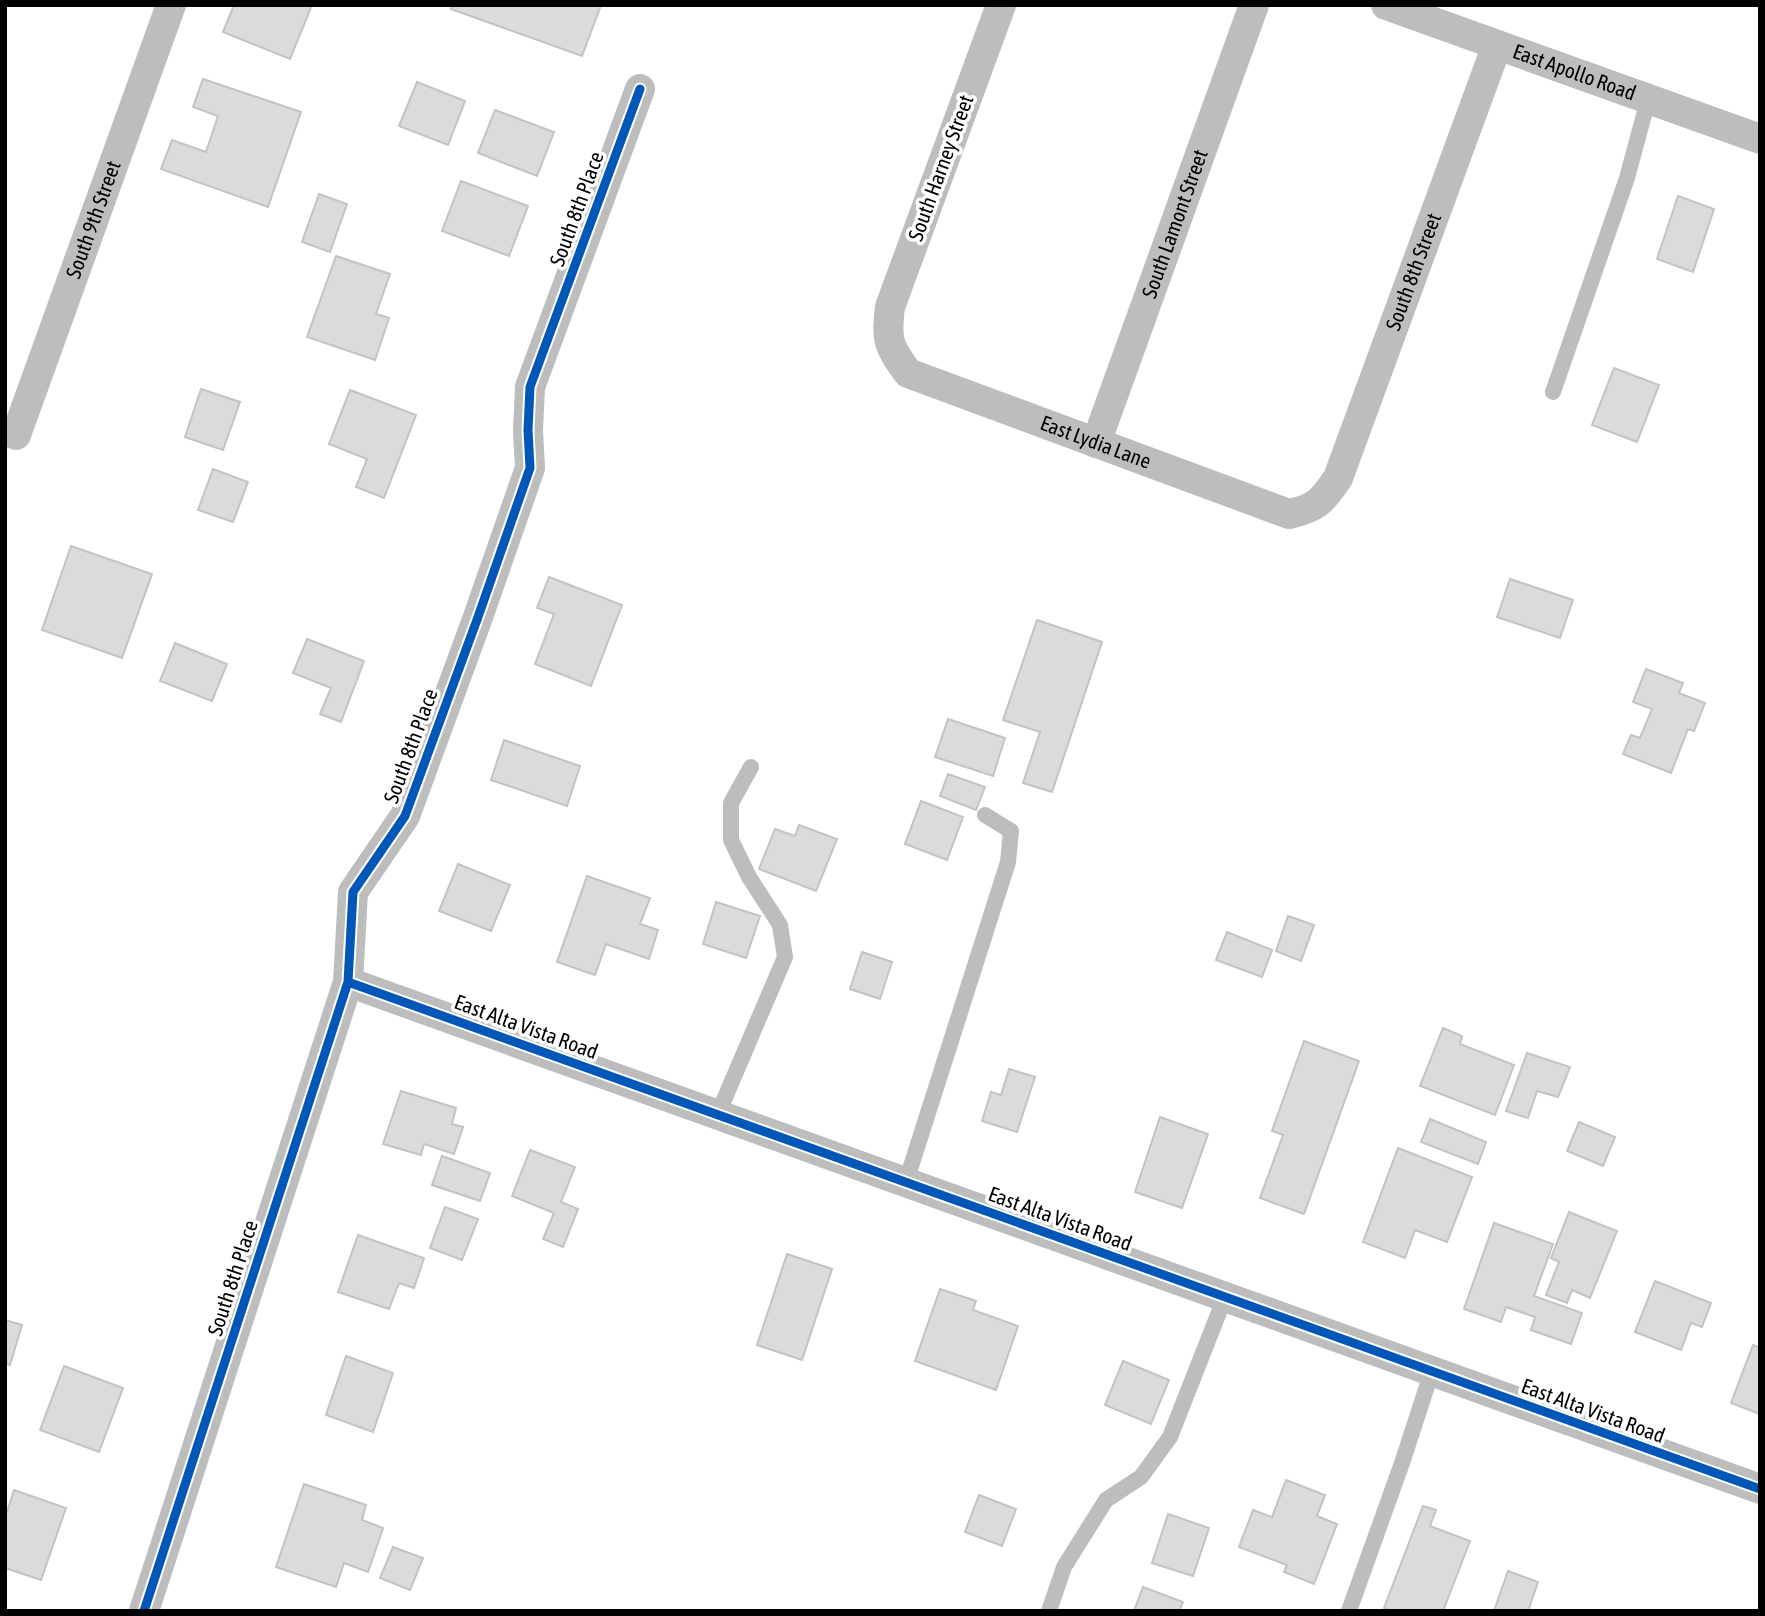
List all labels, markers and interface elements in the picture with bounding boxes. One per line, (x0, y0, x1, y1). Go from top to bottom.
street label: East Apollo Road (1510, 38, 1639, 105)
street label: South Harney Street (903, 92, 978, 244)
street label: South Lamont Street (1136, 146, 1212, 301)
street label: South 8th Place (544, 148, 608, 269)
street label: South 9th Street (61, 157, 125, 281)
street label: South 8th Street (1380, 210, 1445, 333)
street label: East Lydia Lane (1037, 410, 1155, 473)
street label: South 8th Place (378, 685, 442, 806)
street label: East Alta Vista Road (451, 989, 601, 1063)
street label: East Alta Vista Road (985, 1181, 1135, 1255)
street label: South 8th Place (202, 1217, 262, 1338)
street label: East Alta Vista Road (1518, 1373, 1668, 1447)

